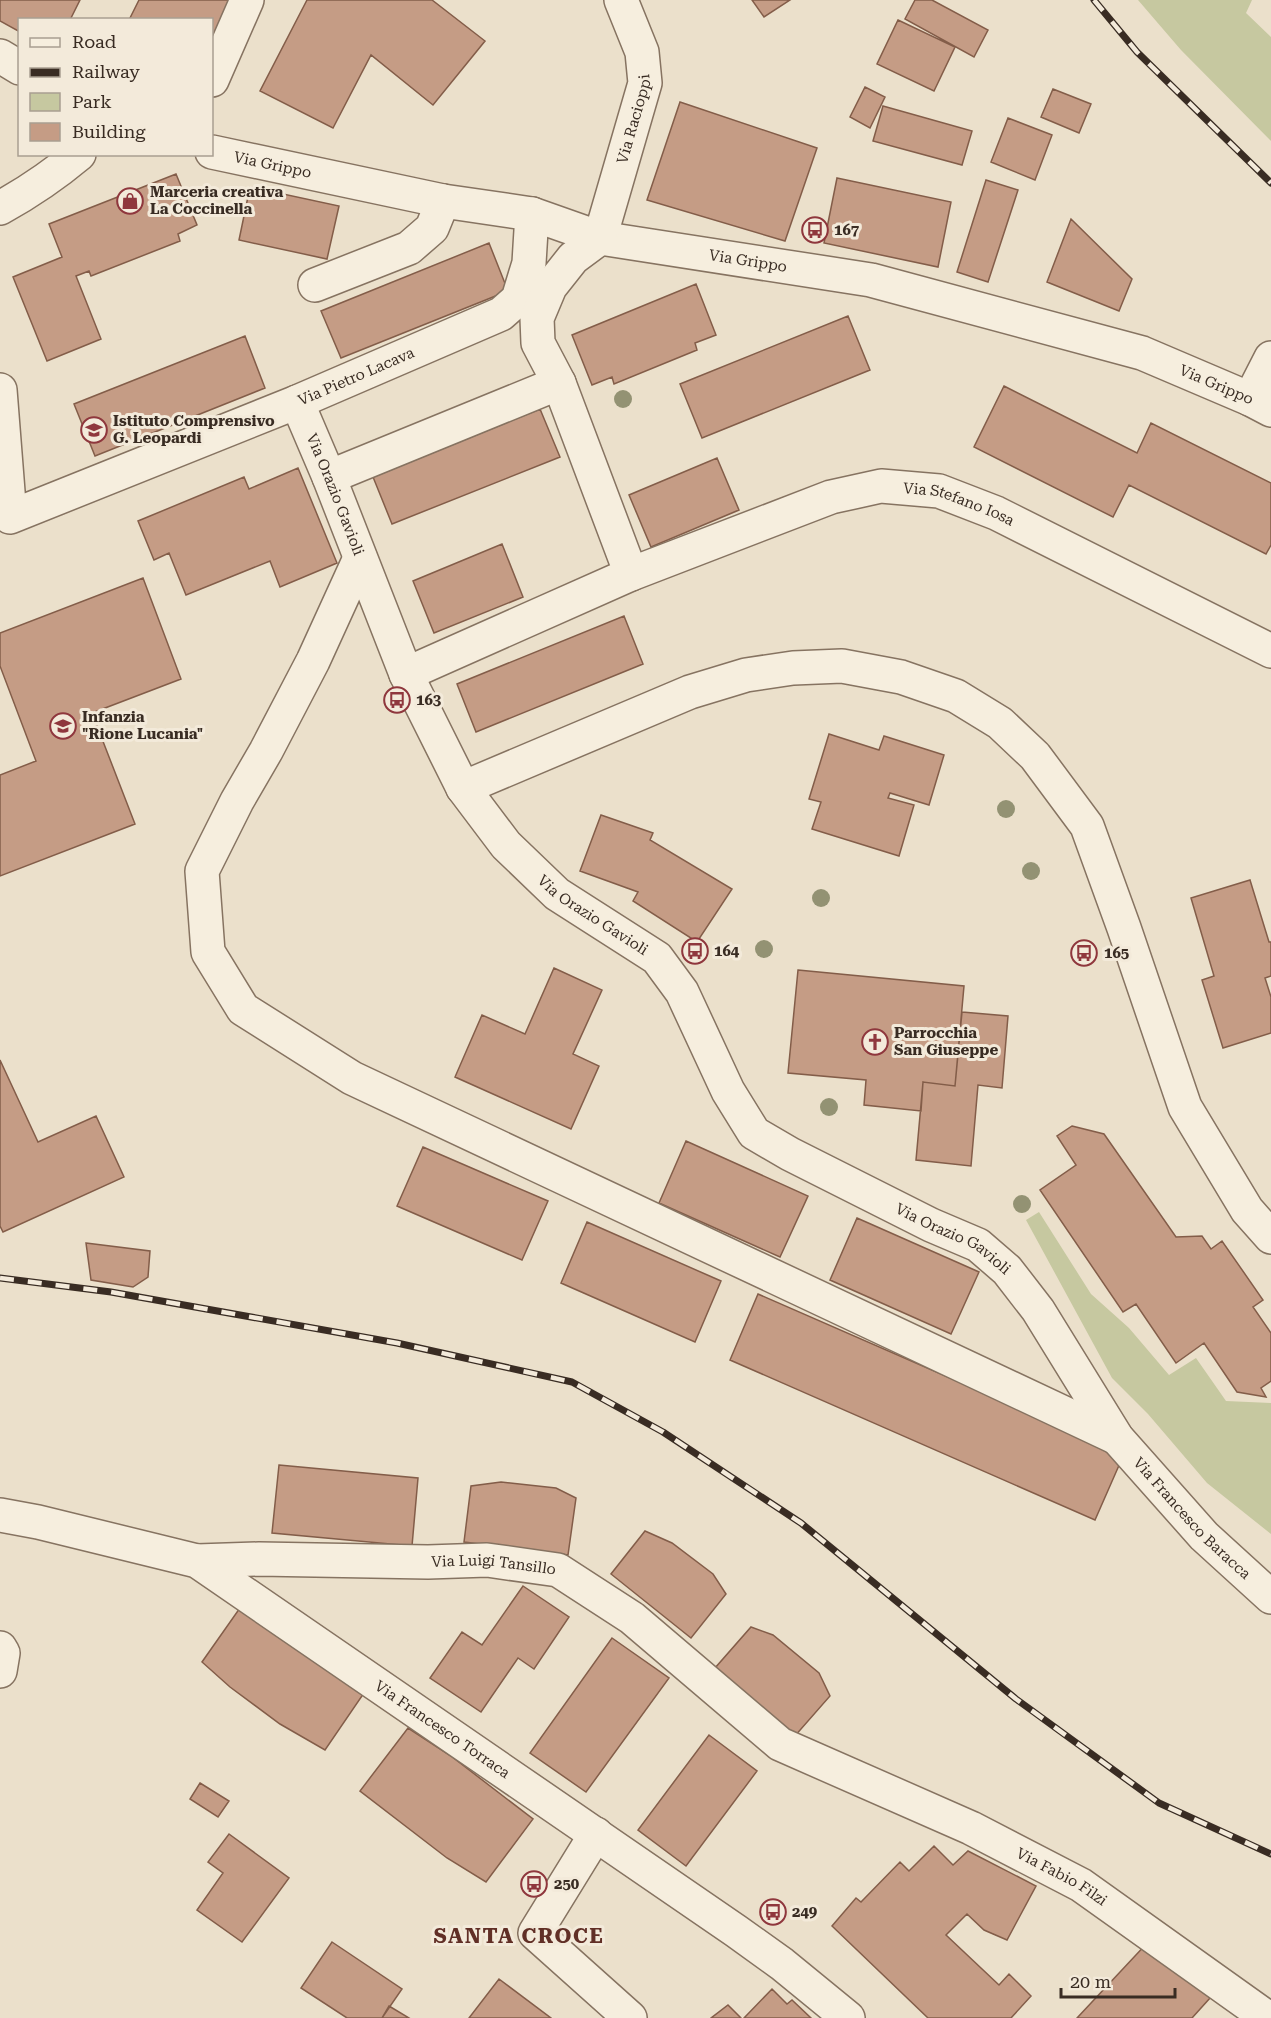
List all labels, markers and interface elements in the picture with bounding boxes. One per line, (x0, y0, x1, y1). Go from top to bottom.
legend (18, 18, 213, 156)
text: Road (72, 31, 117, 52)
text: Railway (72, 61, 140, 82)
street label: Via Racioppi (613, 73, 655, 166)
text: Park (72, 91, 112, 112)
text: Building (72, 121, 146, 142)
street label: Via Grippo (232, 148, 313, 182)
place label: Marceria creativa La Coccinella (150, 183, 283, 218)
shop icon: Marceria creativa La Coccinella (115, 186, 145, 216)
bus stop icon: 167 (800, 215, 830, 245)
place label: 167 (834, 221, 860, 239)
street label: Via Grippo (708, 246, 788, 276)
street label: Via Pietro Lacava (295, 344, 417, 409)
street label: Via Grippo (1177, 361, 1256, 408)
place label: Istituto Comprensivo G. Leopardi (113, 412, 275, 447)
school or university icon: Istituto Comprensivo G. Leopardi (79, 415, 109, 445)
street label: Via Orazio Gavioli (302, 431, 368, 558)
street label: Via Stefano Iosa (902, 479, 1017, 530)
bus stop icon: 163 (382, 685, 412, 715)
place label: 163 (416, 691, 442, 709)
place label: Infanzia "Rione Lucania" (82, 708, 203, 743)
school or university icon: Infanzia "Rione Lucania" (48, 711, 78, 741)
street label: Via Orazio Gavioli (534, 871, 652, 959)
bus stop icon: 164 (680, 936, 710, 966)
bus stop icon: 165 (1069, 938, 1099, 968)
place label: 164 (714, 942, 740, 960)
place label: 165 (1104, 944, 1129, 962)
place label: Parrocchia San Giuseppe (894, 1024, 998, 1059)
church icon: Parrocchia San Giuseppe (860, 1027, 890, 1057)
street label: Via Orazio Gavioli (892, 1200, 1015, 1278)
street label: Via Francesco Baracca (1129, 1454, 1254, 1583)
street label: Via Luigi Tansillo (431, 1551, 557, 1579)
street label: Via Francesco Torraca (371, 1677, 513, 1782)
street label: Via Fabio Filzi (1013, 1844, 1111, 1910)
bus stop icon: 250 (519, 1869, 549, 1899)
place label: 250 (554, 1875, 580, 1893)
bus stop icon: 249 (758, 1897, 788, 1927)
place label: 249 (792, 1903, 818, 1921)
district label: SANTA CROCE (434, 1924, 604, 1948)
scale bar (1061, 1961, 1175, 1999)
text: 20 m (1070, 1971, 1111, 1992)

